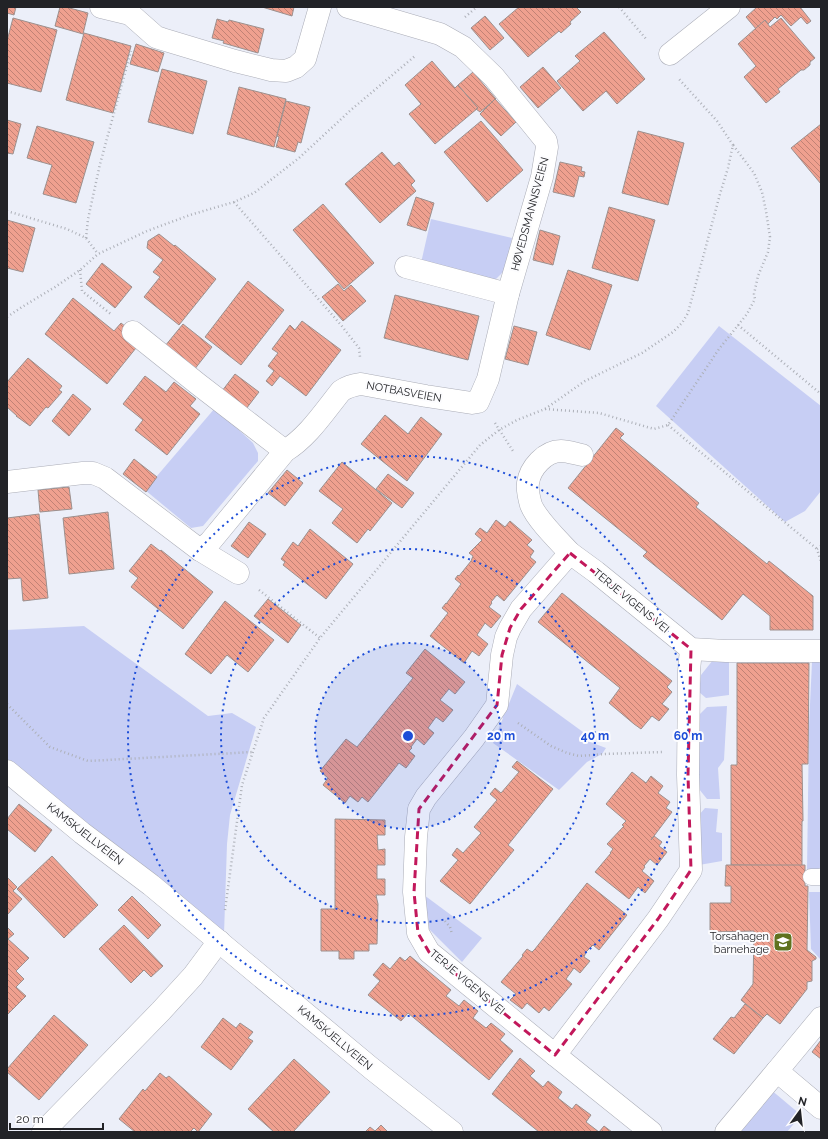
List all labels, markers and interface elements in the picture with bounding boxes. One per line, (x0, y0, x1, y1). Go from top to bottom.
street label: HØVEDSMANNSVEIEN (509, 156, 551, 272)
street label: NOTBASVEIEN (365, 379, 443, 405)
street label: TERJE VIGENS VEI (590, 566, 672, 636)
centre of rings (401, 729, 415, 743)
text: 20 m (487, 729, 515, 743)
text: 40 m (581, 729, 609, 743)
text: 60 m (674, 729, 702, 743)
street label: KAMSKJELLVEIEN (44, 800, 126, 868)
place label: Torsahagen barnehage (710, 930, 770, 956)
school or university icon: Torsahagen barnehage (772, 931, 794, 953)
street label: TERJE VIGENS VEI (427, 947, 507, 1017)
street label: KAMSKJELLVEIEN (295, 1003, 375, 1073)
north arrow (780, 1091, 820, 1131)
text: N (797, 1094, 808, 1109)
scale bar (10, 1105, 103, 1131)
text: 20 m (16, 1112, 44, 1126)

